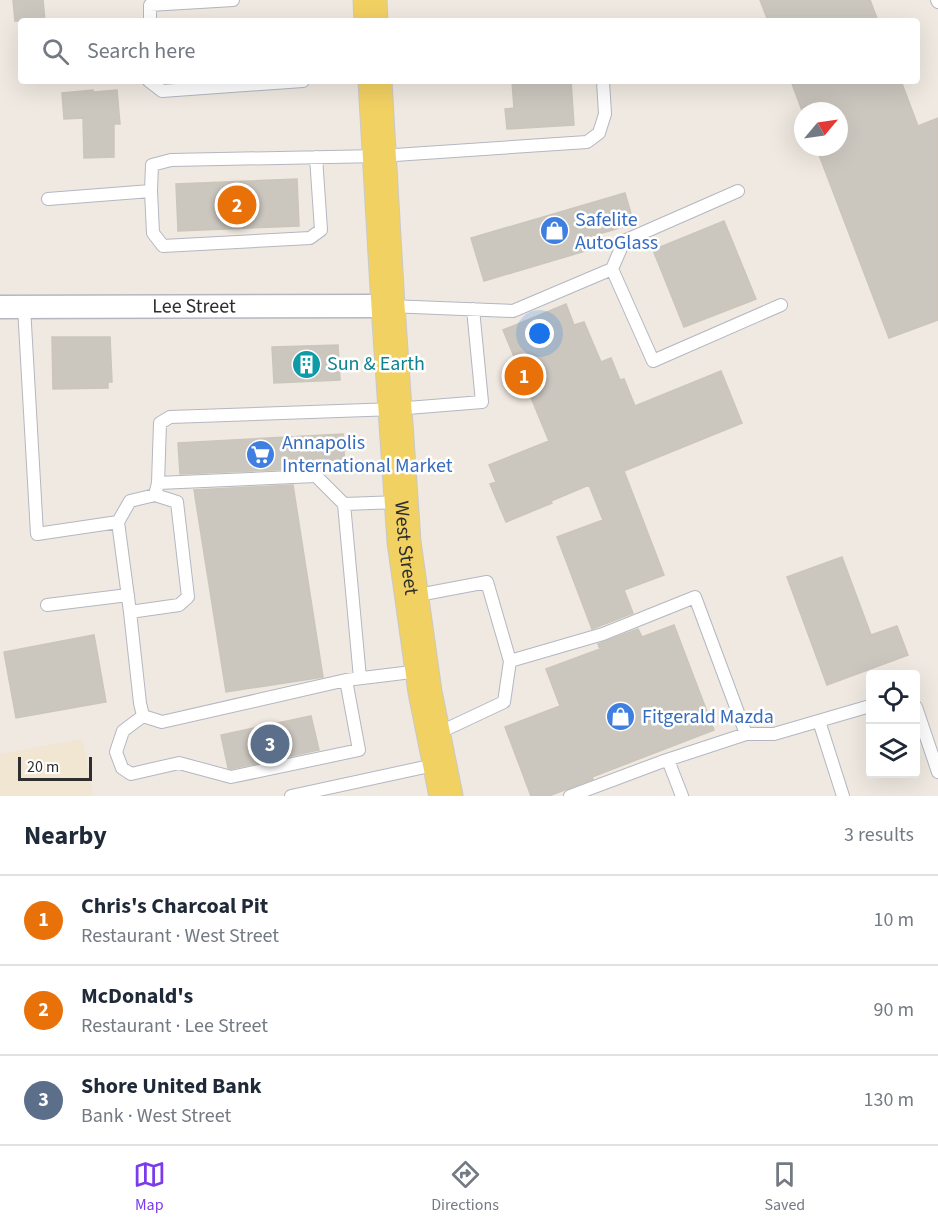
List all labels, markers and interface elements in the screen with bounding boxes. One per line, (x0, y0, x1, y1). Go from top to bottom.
search box (18, 18, 920, 84)
icon: search (39, 35, 72, 68)
text: Search here (87, 35, 195, 67)
north arrow (794, 102, 848, 156)
pin: 2 (218, 182, 256, 228)
place label: Safelite AutoGlass (575, 206, 658, 257)
shop icon: Safelite AutoGlass (538, 215, 570, 247)
street label: Lee Street (152, 292, 236, 321)
your location (525, 319, 554, 348)
building icon: Sun & Earth (290, 348, 322, 380)
place label: Sun & Earth (327, 350, 425, 378)
pin: 1 (504, 354, 544, 398)
place label: Annapolis International Market (282, 429, 453, 480)
supermarket icon: Annapolis International Market (245, 439, 277, 471)
street label: West Street (387, 500, 425, 597)
map controls (866, 670, 920, 778)
button: locate (866, 670, 920, 724)
shop icon: Fitgerald Mazda (605, 701, 637, 733)
place label: Fitgerald Mazda (642, 703, 774, 731)
pin: 3 (250, 722, 290, 766)
button: layers (866, 724, 920, 778)
scale bar (18, 754, 92, 782)
text: 20 m (27, 756, 59, 778)
text: Nearby (24, 817, 107, 854)
text: 3 results (844, 821, 914, 849)
text: Chris's Charcoal Pit (81, 890, 268, 922)
text: 1 (38, 906, 49, 934)
text: 10 m (874, 906, 914, 934)
text: Restaurant · West Street (81, 922, 279, 950)
text: McDonald's (81, 980, 193, 1012)
text: 2 (38, 996, 49, 1024)
text: 90 m (874, 996, 914, 1024)
text: Restaurant · Lee Street (81, 1012, 268, 1040)
text: Shore United Bank (81, 1070, 262, 1102)
text: 3 (38, 1086, 49, 1114)
text: 130 m (864, 1086, 914, 1114)
text: Bank · West Street (81, 1102, 231, 1130)
tab: Map (133, 1158, 166, 1216)
tab: Directions (431, 1158, 499, 1216)
tab: Saved (764, 1158, 805, 1216)

